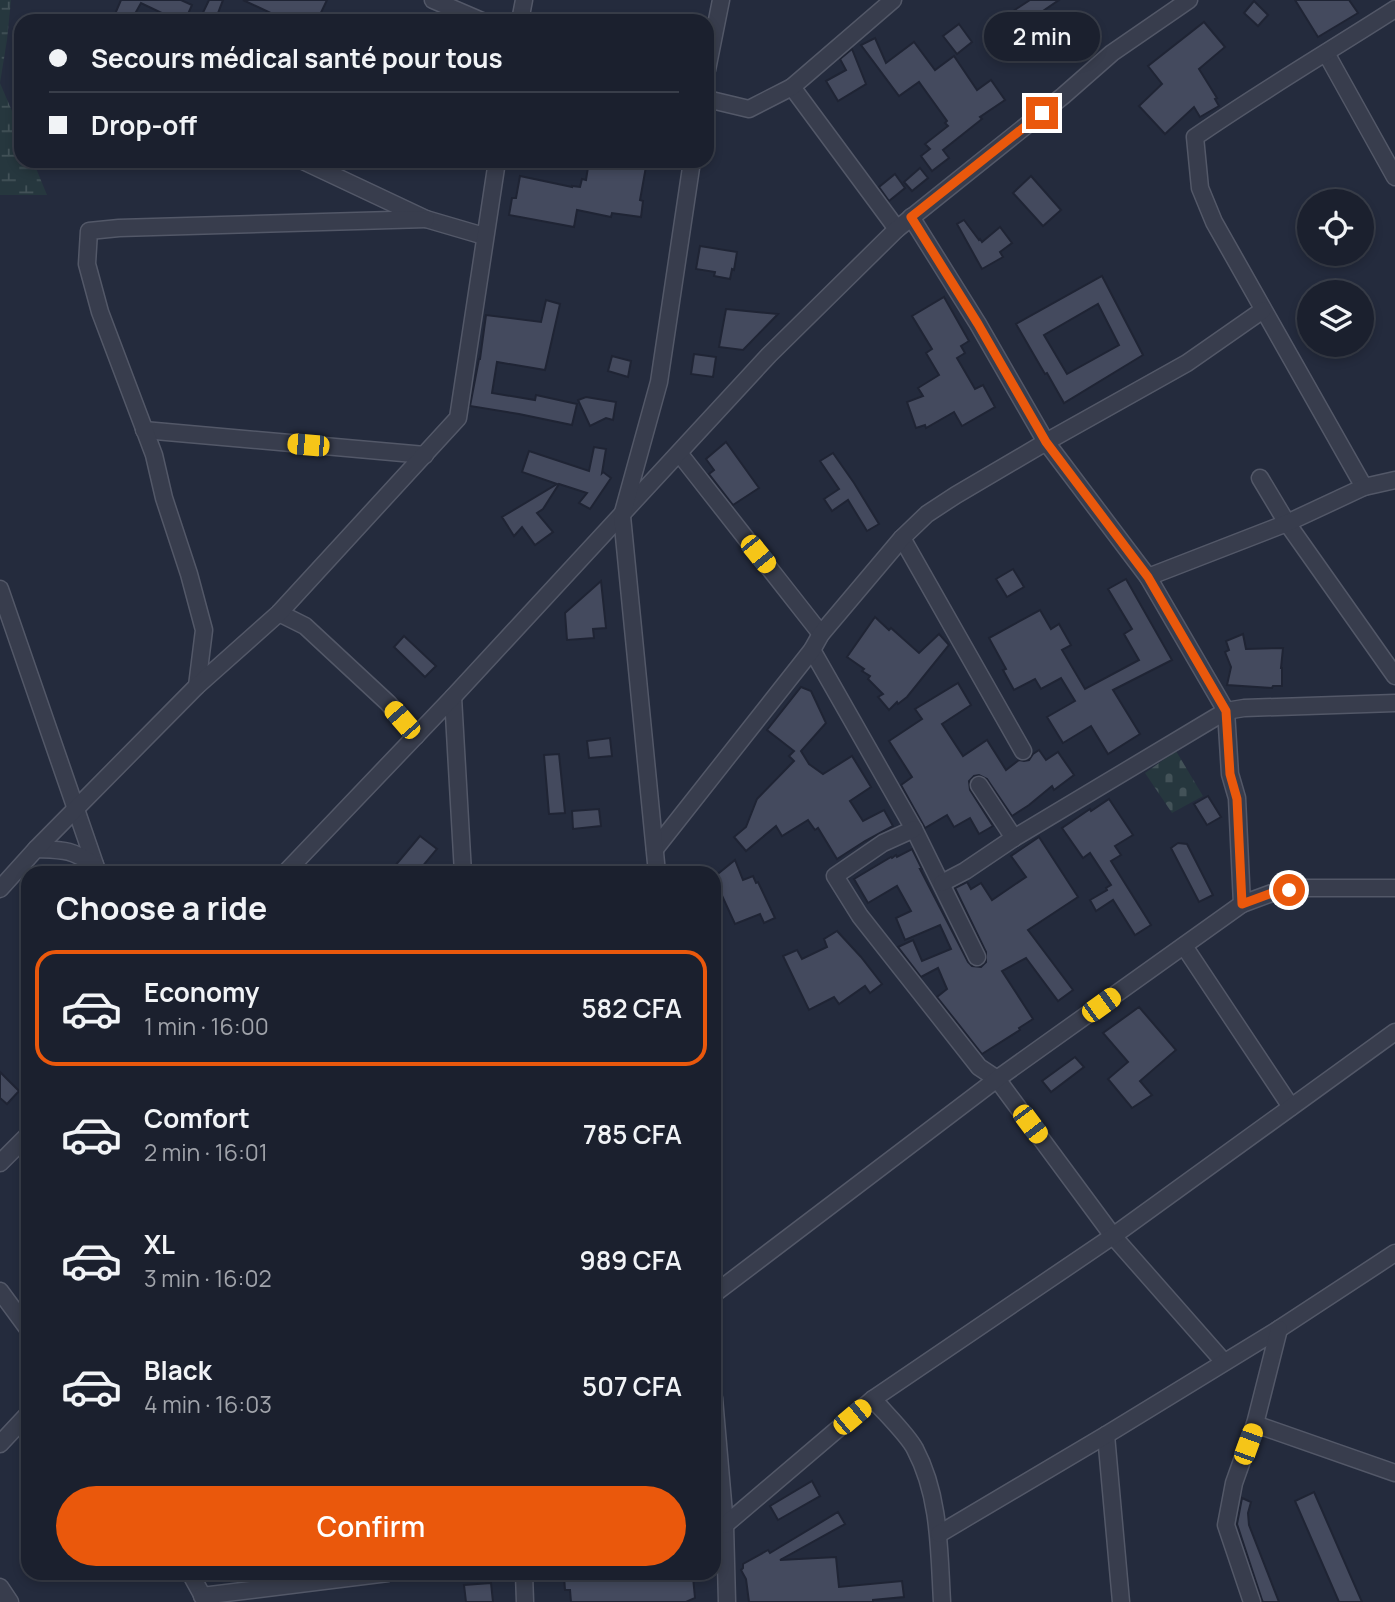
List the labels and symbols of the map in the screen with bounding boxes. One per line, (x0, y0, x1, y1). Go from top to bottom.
callout: 2 min (984, 11, 1100, 60)
route end (1026, 97, 1058, 129)
car (287, 433, 330, 457)
car (737, 531, 780, 577)
car (381, 697, 424, 743)
route start (1273, 874, 1305, 906)
car (1078, 984, 1125, 1026)
car (1009, 1101, 1052, 1147)
car (830, 1395, 875, 1439)
car (1231, 1421, 1266, 1467)

